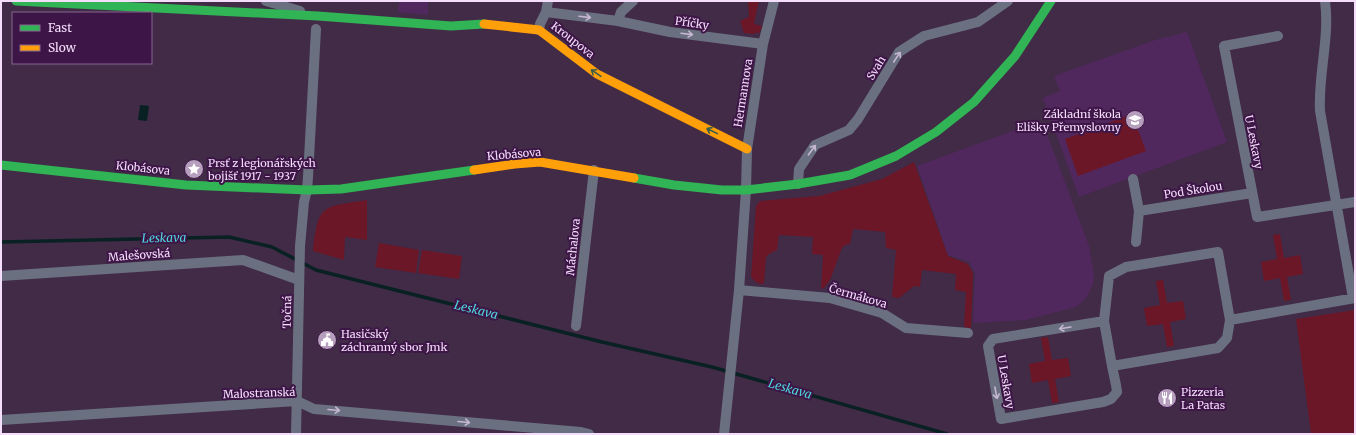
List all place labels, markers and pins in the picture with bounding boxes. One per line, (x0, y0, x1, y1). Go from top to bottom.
place label: Základní škola Elišky Přemyslovny (1016, 107, 1122, 134)
school or university icon: Základní škola Elišky Přemyslovny (1124, 109, 1146, 131)
place label: Prsť z legionářských bojišť 1917 - 1937 (207, 156, 316, 183)
place icon: Prsť z legionářských bojišť 1917 - 1937 (183, 158, 205, 180)
place label: Hasičský záchranný sbor Jmk (341, 327, 447, 354)
public building icon: Hasičský záchranný sbor Jmk (316, 329, 338, 351)
place label: Pizzeria La Patas (1181, 385, 1225, 412)
restaurant icon: Pizzeria La Patas (1156, 387, 1178, 409)

